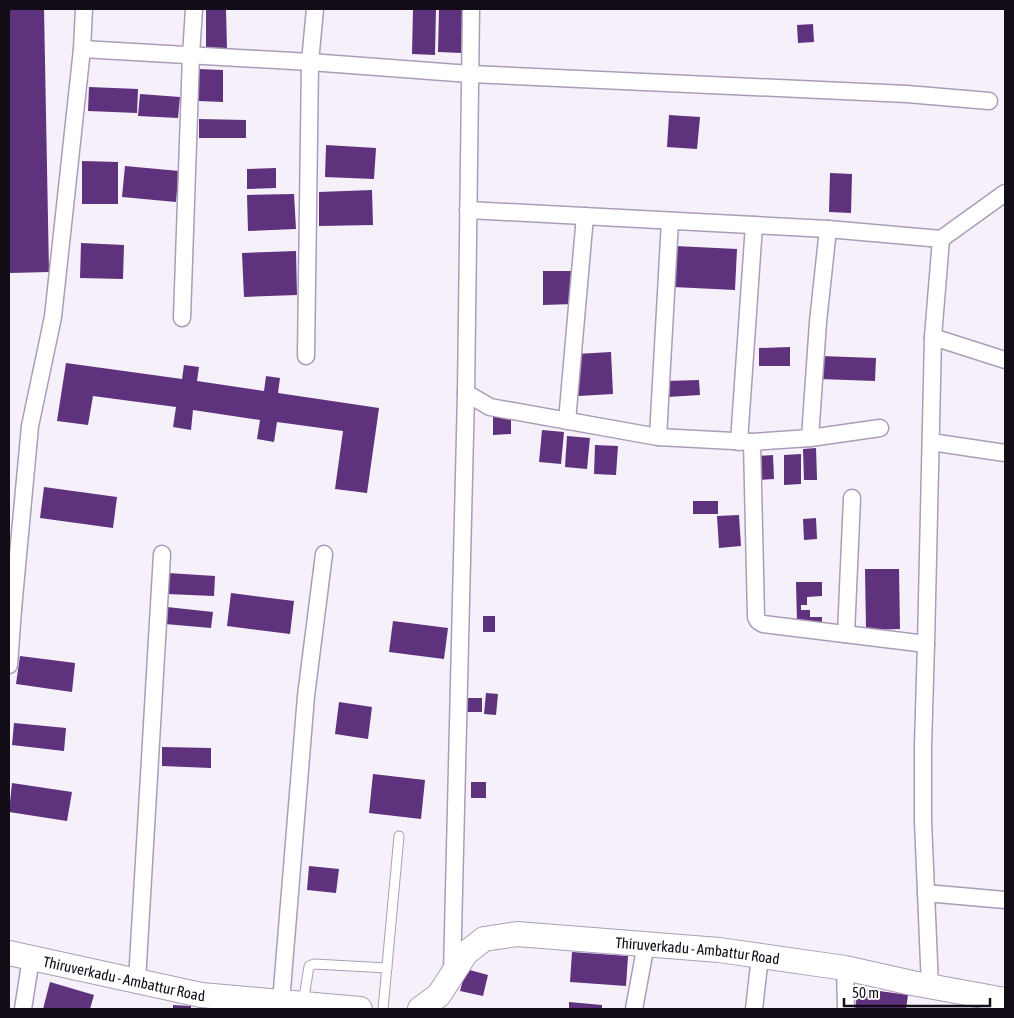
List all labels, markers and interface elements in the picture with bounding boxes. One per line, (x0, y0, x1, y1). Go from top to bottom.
street label: Thiruverkadu - Ambattur Road (615, 933, 781, 967)
street label: Thiruverkadu - Ambattur Road (42, 952, 206, 1004)
scale bar (844, 976, 990, 1008)
text: 50 m (852, 984, 879, 1001)

